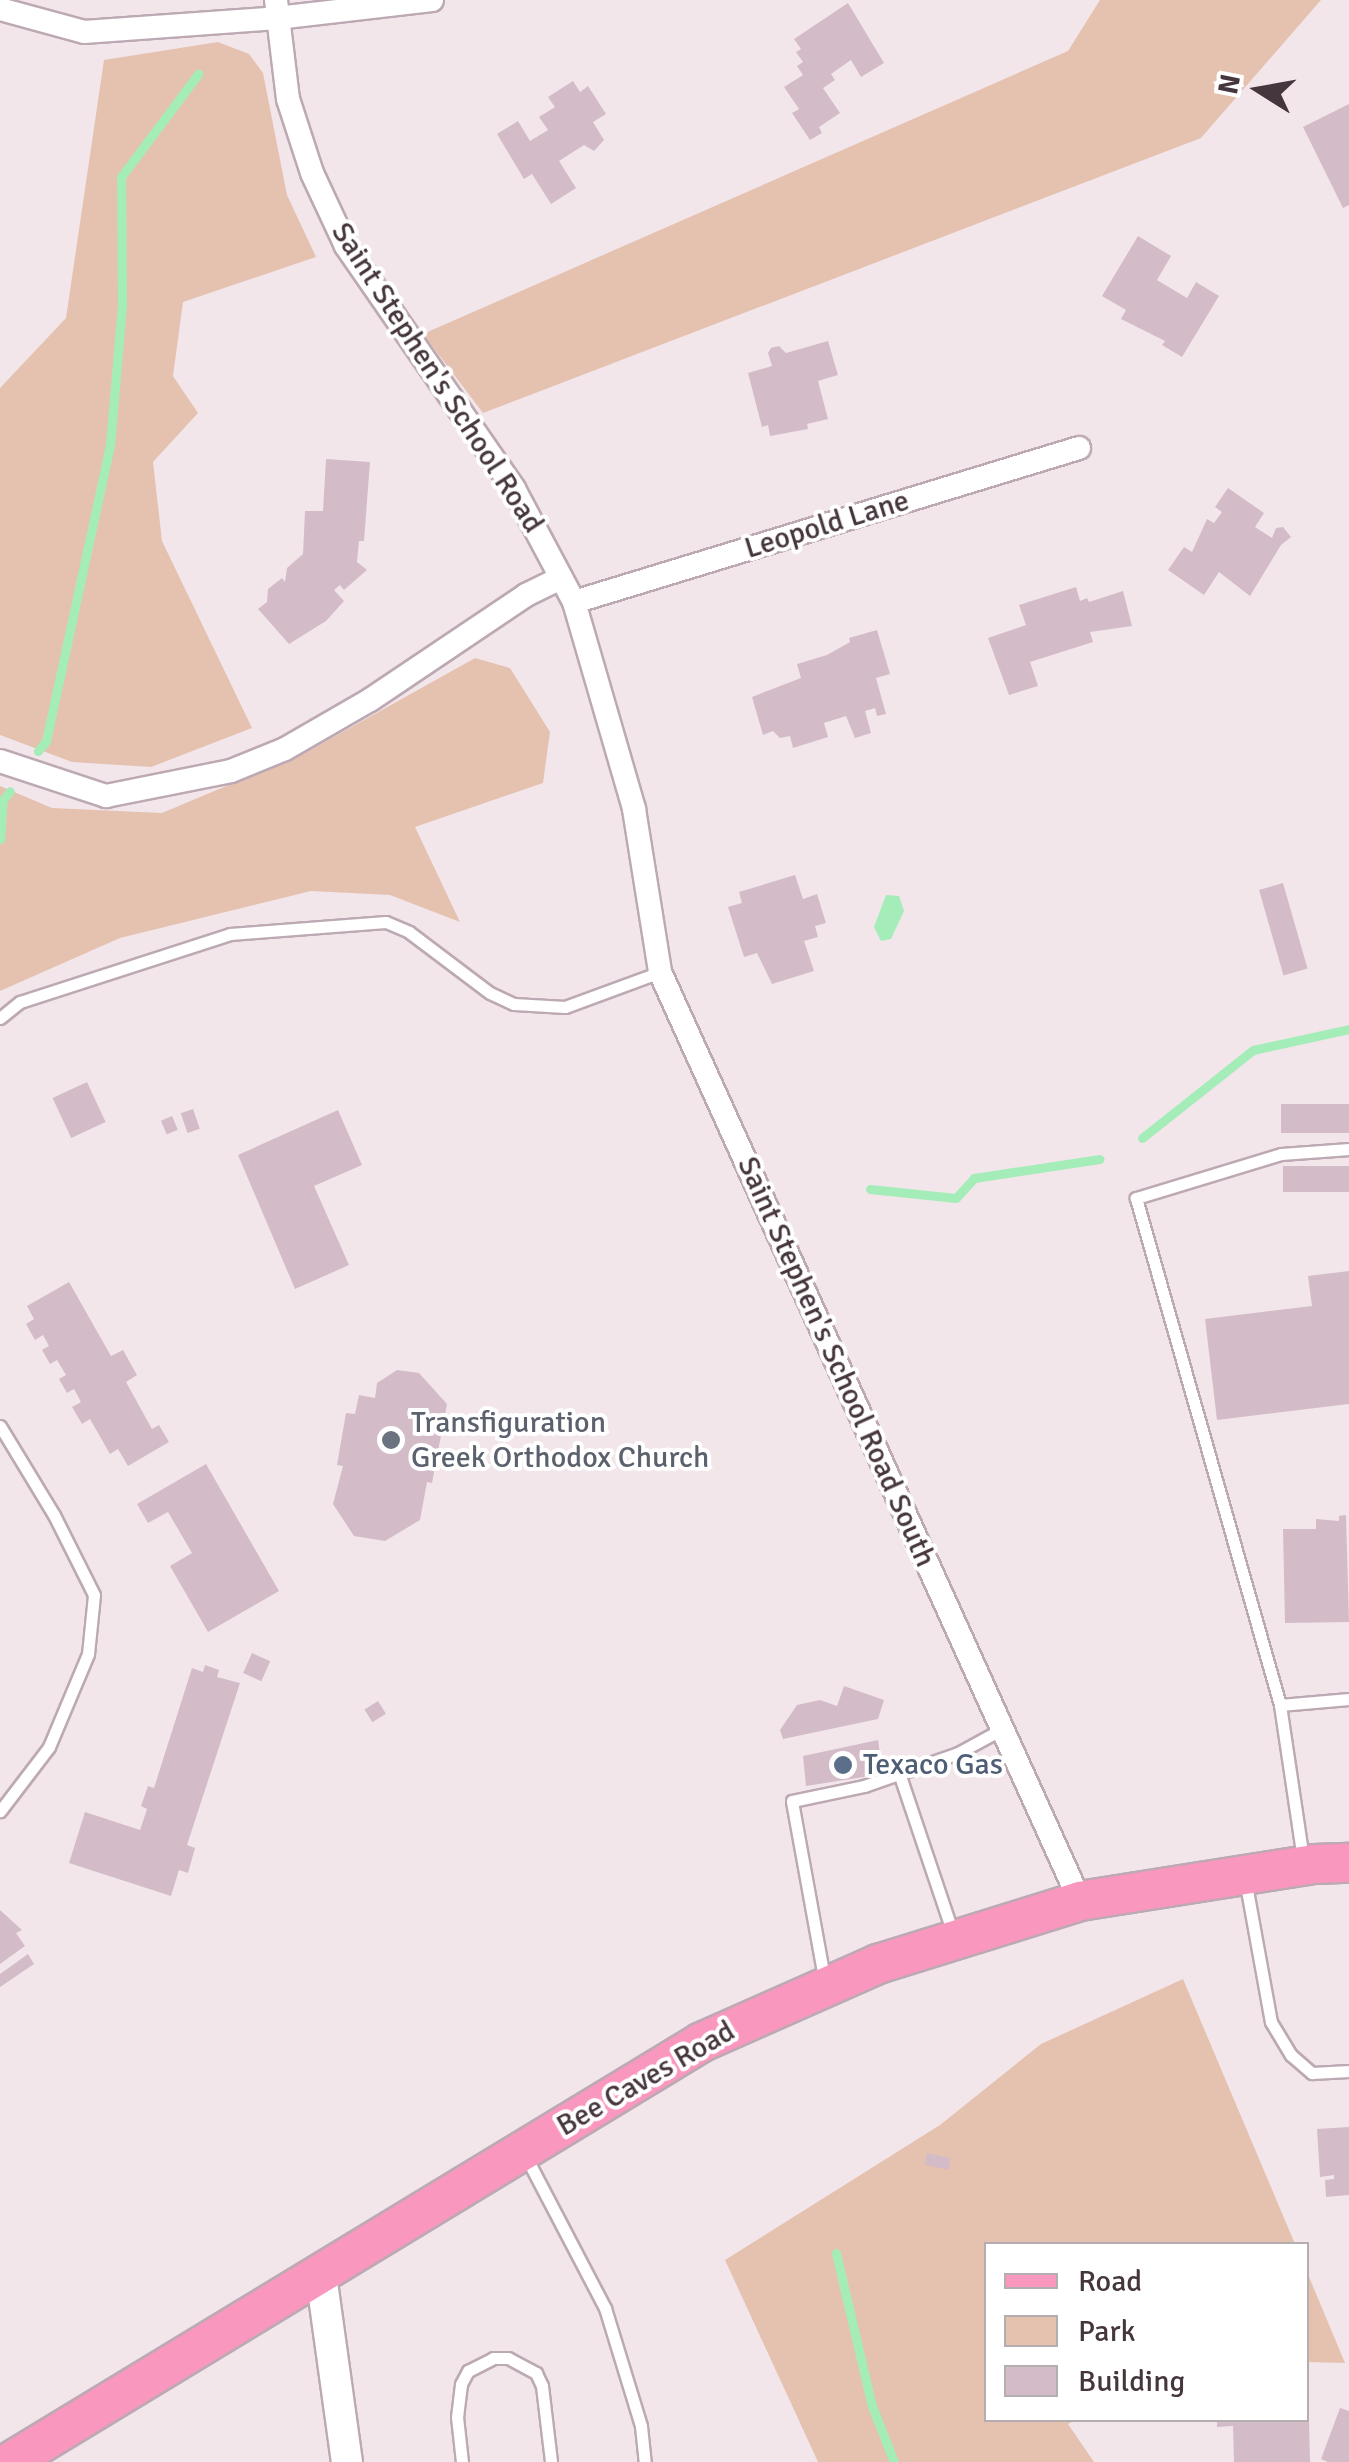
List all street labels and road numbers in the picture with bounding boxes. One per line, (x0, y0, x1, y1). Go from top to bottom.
street label: Saint Stephen's School Road (323, 216, 551, 540)
street label: Leopold Lane (740, 483, 914, 567)
street label: Saint Stephen's School Road South (729, 1151, 943, 1573)
street label: Bee Caves Road (551, 2014, 741, 2144)

